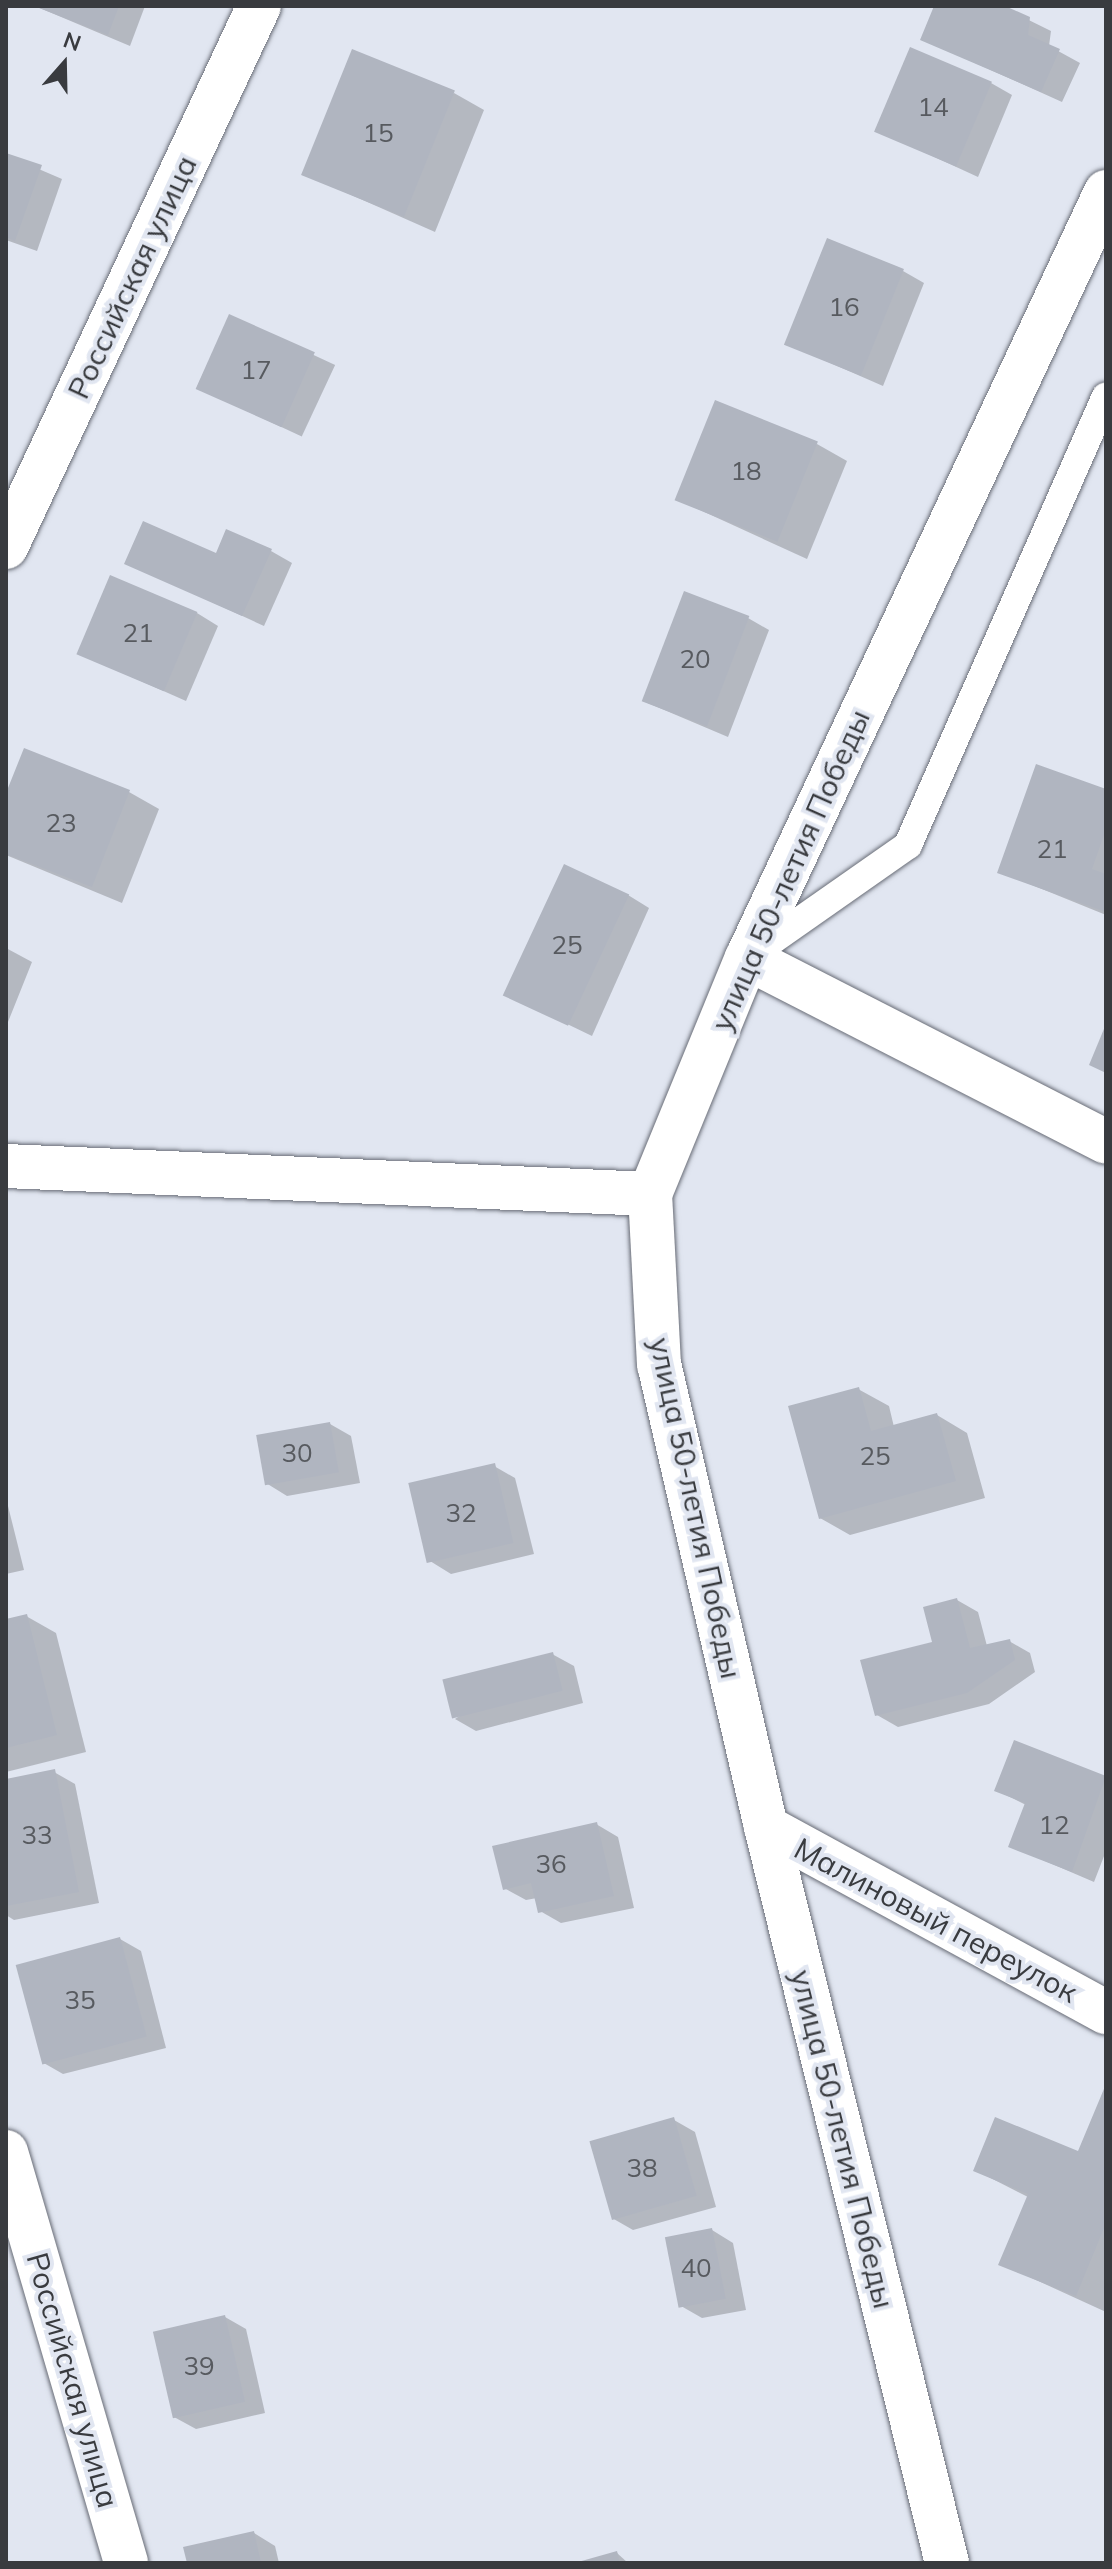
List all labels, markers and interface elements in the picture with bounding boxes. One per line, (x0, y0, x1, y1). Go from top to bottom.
north arrow (24, 24, 104, 104)
text: N (60, 25, 85, 57)
house number: 14 (917, 91, 949, 123)
house number: 15 (362, 117, 394, 149)
street label: Российская улица (60, 150, 204, 404)
house number: 16 (828, 291, 860, 323)
house number: 17 (240, 354, 272, 386)
house number: 18 (730, 455, 762, 487)
house number: 21 (122, 617, 154, 649)
house number: 20 (679, 643, 711, 675)
street label: улица 50-летия Победы (703, 704, 877, 1036)
house number: 23 (45, 807, 77, 839)
house number: 21 (1036, 833, 1068, 865)
house number: 25 (551, 929, 583, 961)
street label: улица 50-летия Победы (642, 1334, 750, 1682)
house number: 30 (281, 1437, 313, 1469)
house number: 25 (859, 1440, 891, 1472)
house number: 32 (445, 1497, 477, 1529)
house number: 12 (1038, 1809, 1070, 1841)
house number: 33 (21, 1819, 53, 1851)
street label: Малиновый переулок (788, 1830, 1084, 2010)
house number: 36 (535, 1848, 567, 1880)
street label: улица 50-летия Победы (783, 1966, 903, 2312)
house number: 35 (64, 1984, 96, 2016)
house number: 38 (626, 2152, 658, 2184)
street label: Российская улица (19, 2248, 127, 2512)
house number: 40 (680, 2252, 712, 2284)
house number: 39 (183, 2350, 215, 2382)

